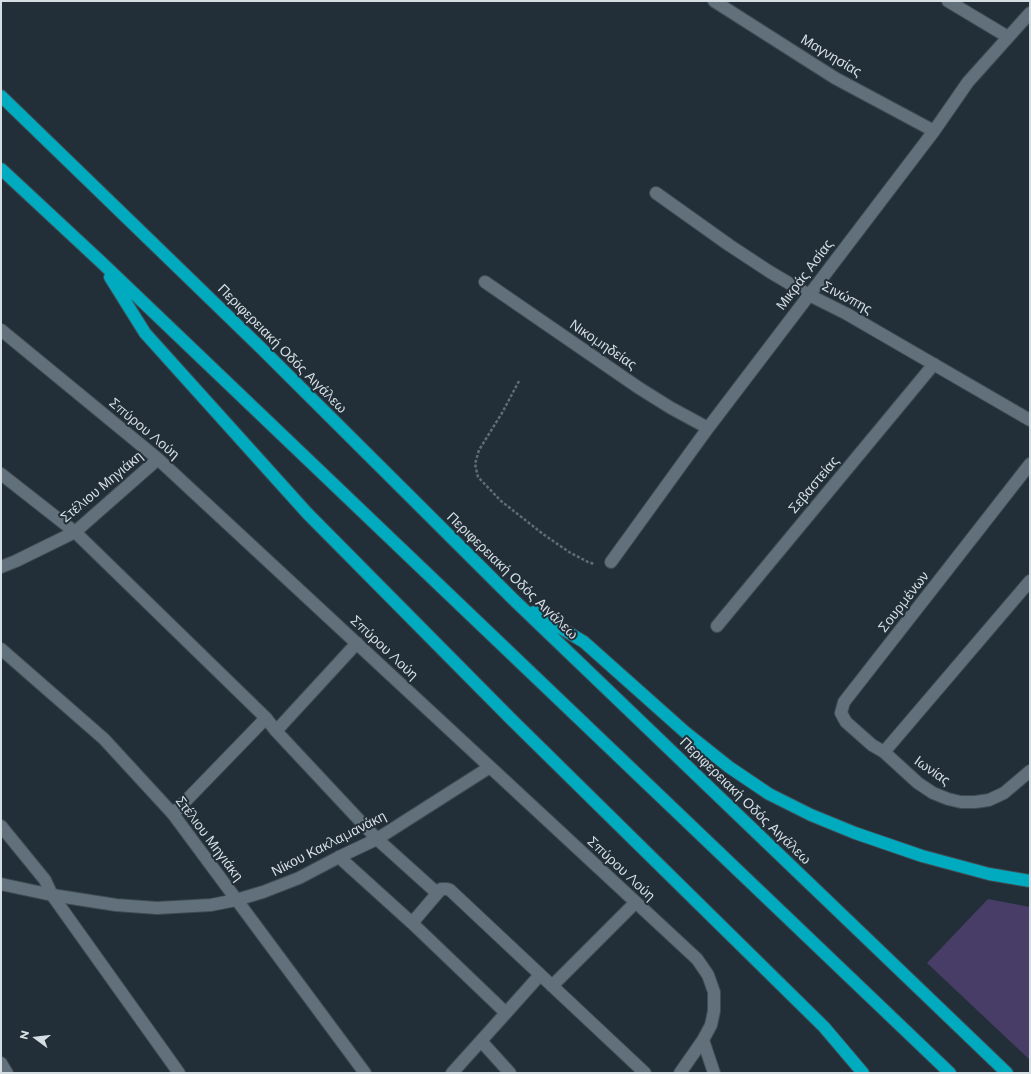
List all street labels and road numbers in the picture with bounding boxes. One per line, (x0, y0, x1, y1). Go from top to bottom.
street label: Μαγνησίας (797, 31, 865, 81)
street label: Μικράς Ασίας (773, 236, 837, 314)
street label: Σινώπης (819, 278, 875, 318)
street label: Περιφερειακή Οδός Αιγάλεω (214, 281, 350, 417)
street label: Νικομηδείας (566, 316, 640, 374)
street label: Σπύρου Λούη (105, 395, 183, 463)
street label: Στέλιου Μηγιάκη (58, 448, 146, 526)
street label: Σεβαστείας (785, 453, 843, 517)
street label: Περιφερειακή Οδός Αιγάλεω (443, 509, 581, 643)
street label: Σουρμένων (875, 568, 933, 636)
street label: Σπύρου Λούη (347, 612, 421, 684)
street label: Περιφερειακή Οδός Αιγάλεω (676, 734, 814, 868)
street label: Ιωνίας (911, 753, 953, 789)
street label: Στέλιου Μηγιάκη (172, 793, 246, 885)
street label: Νίκου Κακλαμανάκη (269, 808, 389, 880)
street label: Σπύρου Λούη (584, 833, 658, 905)

